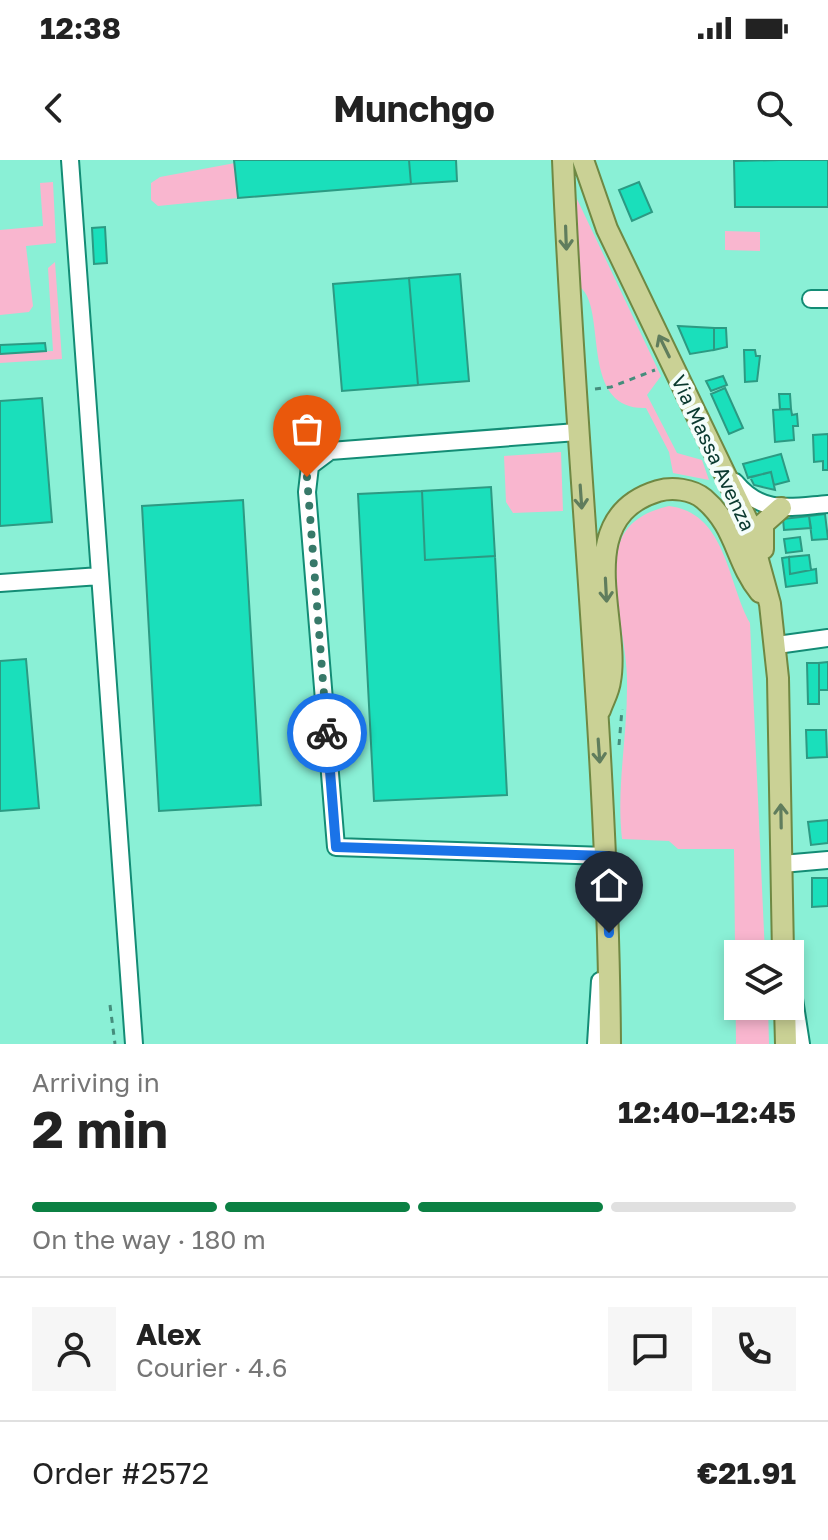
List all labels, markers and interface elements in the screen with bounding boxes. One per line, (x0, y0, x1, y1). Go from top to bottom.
text: 12:38 (40, 10, 121, 46)
icon: back (32, 86, 76, 130)
icon: search (752, 86, 796, 130)
text: Munchgo (333, 87, 495, 130)
one-way arrow (559, 224, 574, 251)
one-way arrow (656, 334, 671, 358)
street label: Via Massa Avenza (667, 371, 761, 534)
pin (273, 395, 341, 477)
icon: bag (285, 407, 329, 451)
one-way arrow (574, 483, 589, 510)
one-way arrow (598, 576, 613, 603)
courier (287, 693, 367, 773)
icon: bike (305, 711, 349, 755)
one-way arrow (592, 737, 607, 764)
one-way arrow (773, 803, 789, 830)
pin (575, 851, 643, 933)
icon: home (587, 863, 631, 907)
map controls (724, 940, 804, 1020)
button: layers (724, 940, 804, 1020)
text: Arriving in (32, 1067, 160, 1098)
text: 12:40–12:45 (618, 1094, 796, 1130)
text: 2 min (32, 1097, 168, 1159)
text: On the way · 180 m (32, 1224, 266, 1255)
button: person (32, 1307, 116, 1391)
button: chat (608, 1307, 692, 1391)
button: phone (712, 1307, 796, 1391)
text: Alex (136, 1316, 201, 1352)
text: Courier · 4.6 (136, 1352, 288, 1383)
text: Order #2572 (32, 1455, 209, 1491)
text: €21.91 (697, 1455, 796, 1491)

